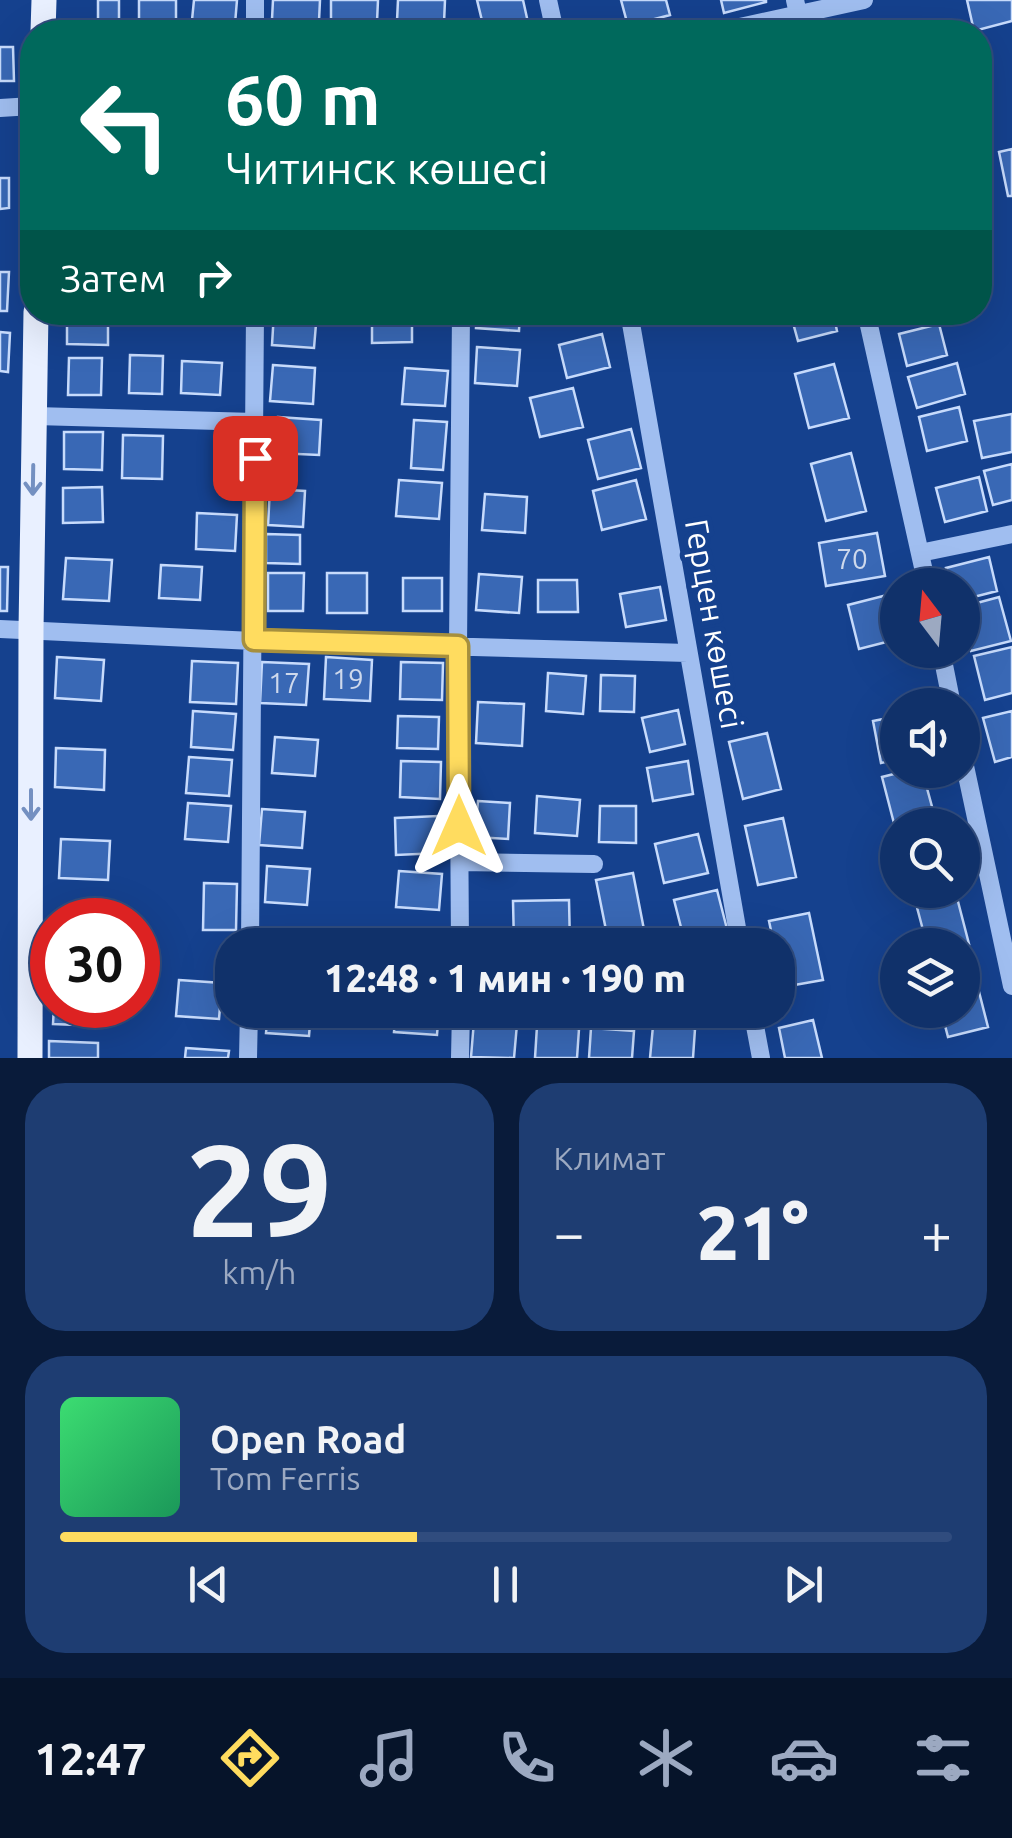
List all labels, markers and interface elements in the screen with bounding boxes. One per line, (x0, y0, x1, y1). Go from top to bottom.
icon: left (60, 60, 190, 190)
text: 60 m (225, 60, 381, 138)
text: Читинск көшесі (225, 142, 549, 193)
icon: right (186, 250, 241, 305)
text: Затем (60, 257, 166, 299)
pin (213, 416, 298, 501)
icon: arrive (228, 431, 283, 486)
one-way arrow (24, 463, 43, 495)
street label: Герцен көшесі (679, 516, 751, 731)
house number: 70 (836, 543, 868, 574)
north arrow (880, 568, 980, 668)
map controls (880, 568, 980, 1028)
house number: 19 (332, 663, 364, 694)
house number: 17 (268, 667, 300, 698)
button: sound (880, 688, 980, 788)
position arrow (407, 774, 511, 878)
one-way arrow (22, 788, 40, 820)
button: search (880, 808, 980, 908)
speed limit sign: 30 (30, 898, 160, 1028)
button: layers (880, 928, 980, 1028)
text: 12:48 · 1 мин · 190 m (324, 957, 686, 999)
text: 29 (186, 1116, 333, 1262)
text: Климат (554, 1140, 665, 1176)
text: 21° (697, 1190, 809, 1274)
text: − (554, 1202, 585, 1263)
text: + (921, 1202, 952, 1263)
text: km/h (222, 1254, 296, 1290)
text: Open Road (210, 1418, 406, 1460)
text: Tom Ferris (210, 1460, 360, 1496)
icon: previous (181, 1557, 236, 1612)
icon: pause (478, 1557, 533, 1612)
icon: next (776, 1557, 831, 1612)
icon: directions (215, 1723, 285, 1793)
icon: music (354, 1723, 424, 1793)
icon: phone (492, 1723, 562, 1793)
icon: climate (631, 1723, 701, 1793)
icon: car (769, 1723, 839, 1793)
icon: filters (908, 1723, 978, 1793)
text: 12:47 (34, 1733, 147, 1784)

